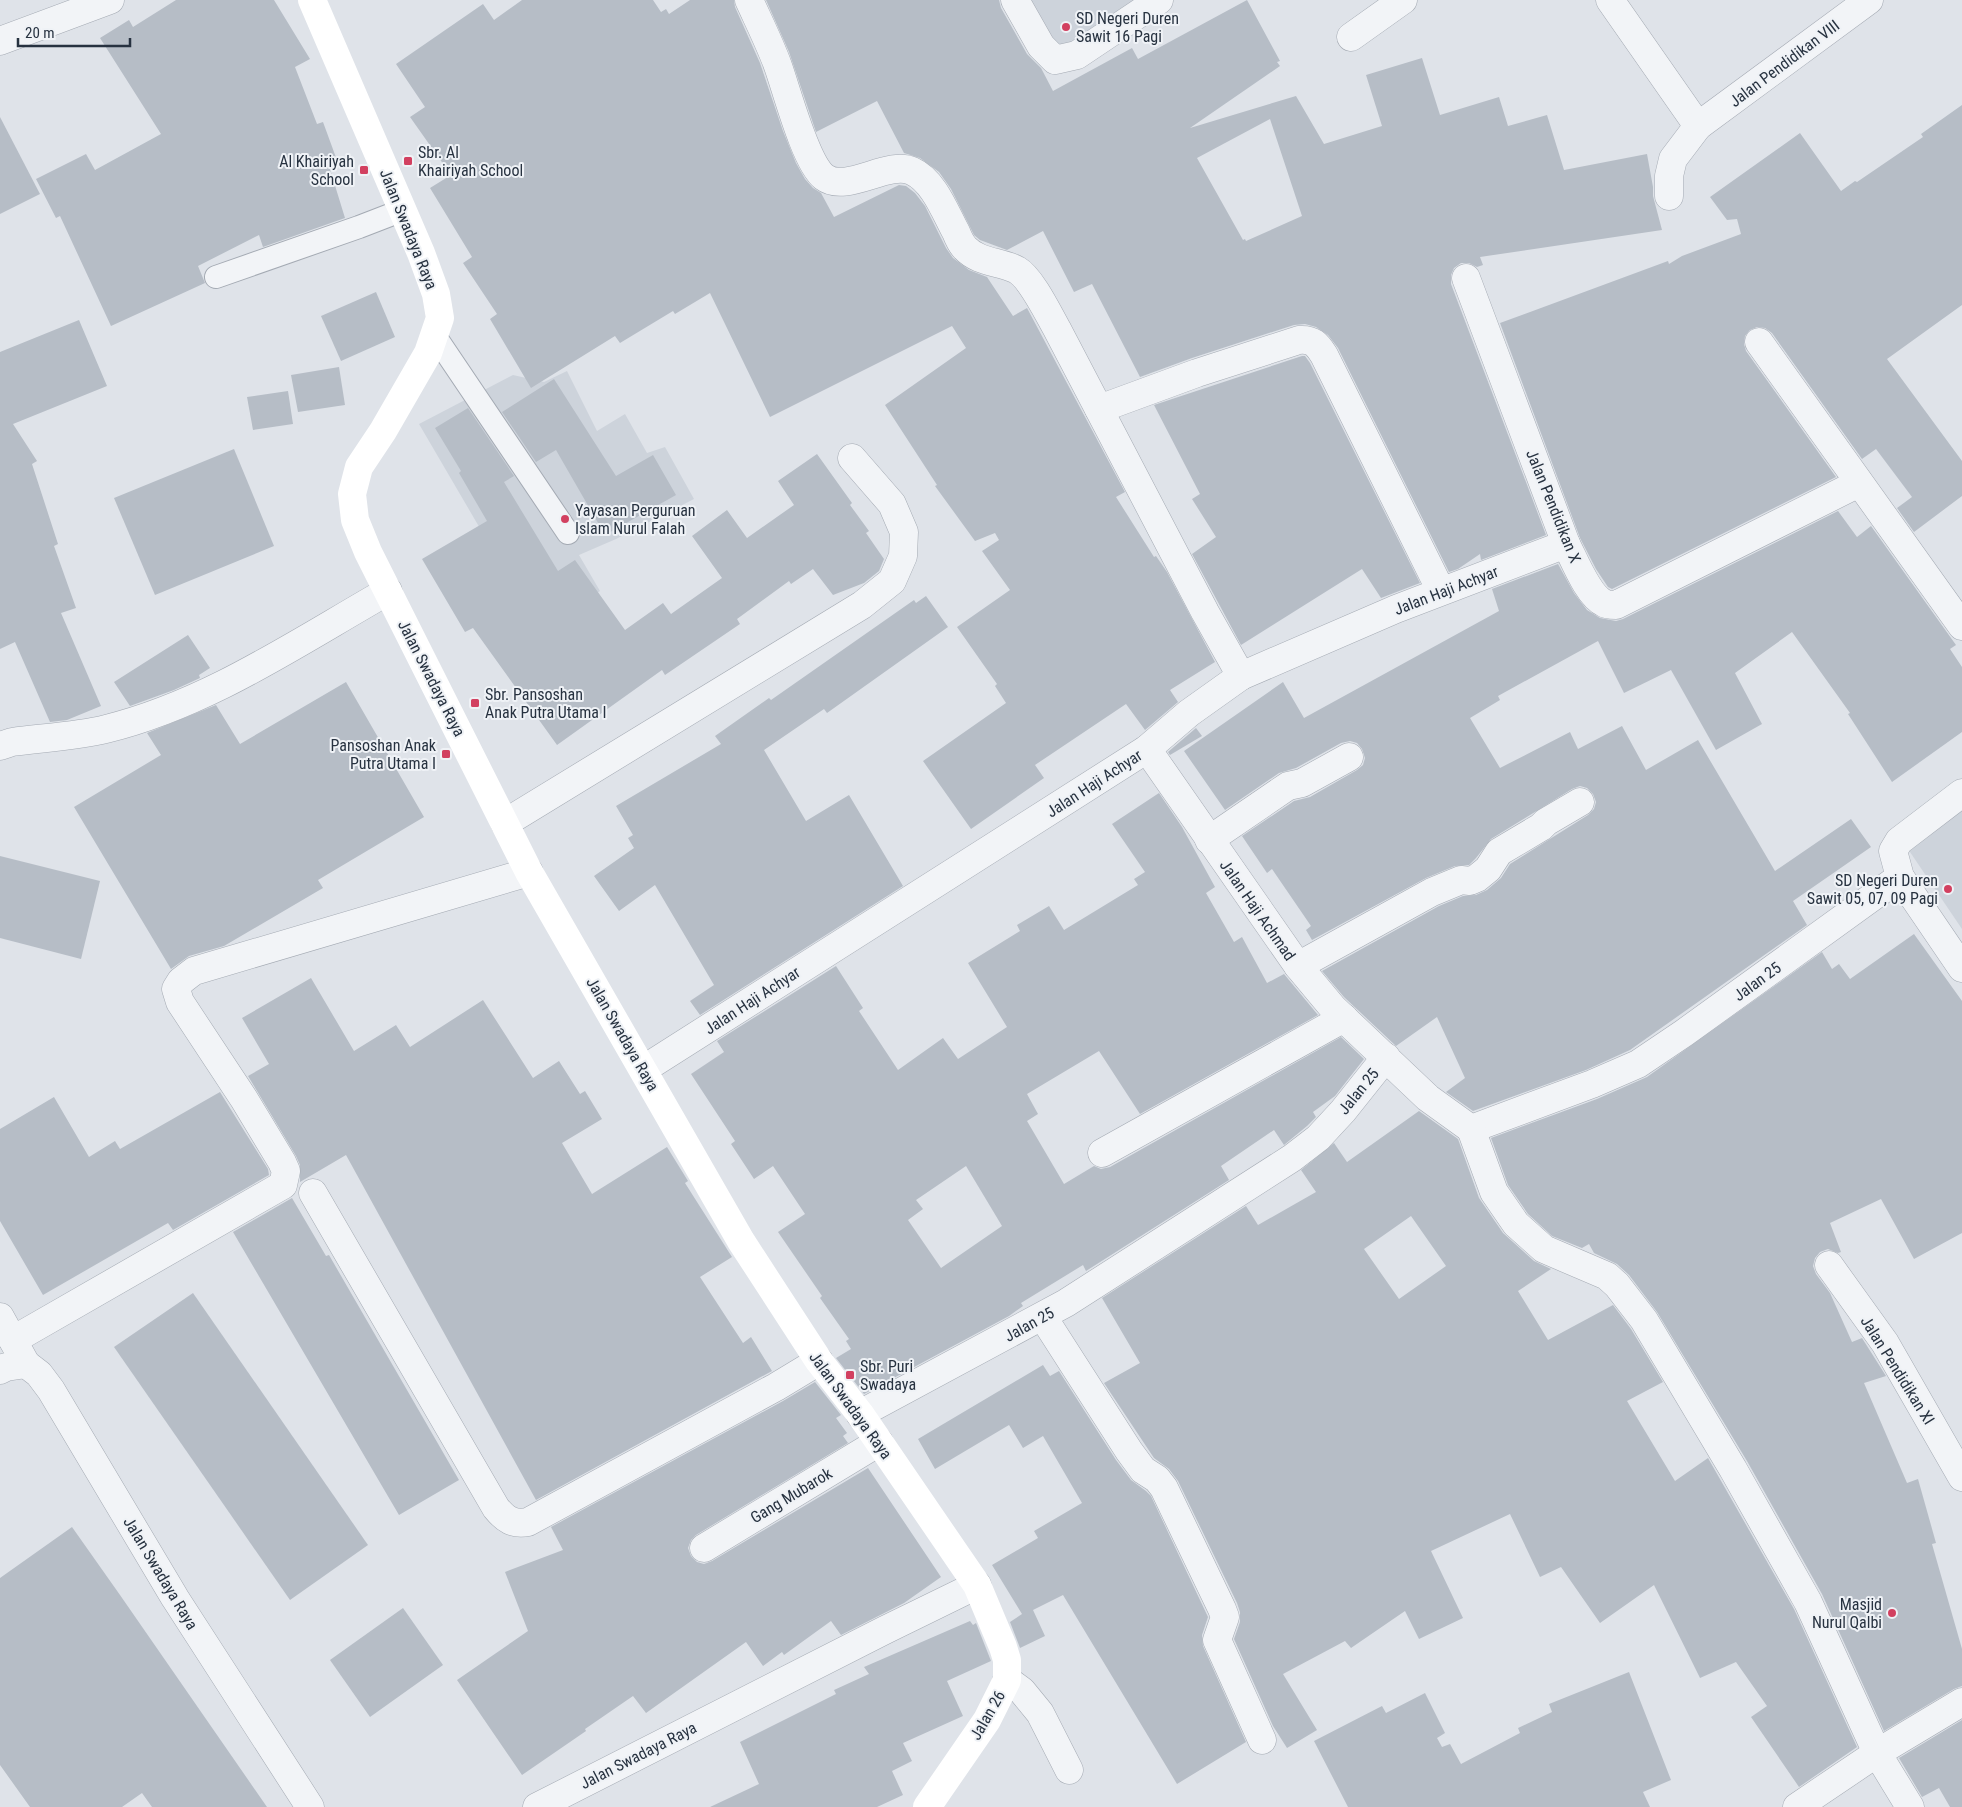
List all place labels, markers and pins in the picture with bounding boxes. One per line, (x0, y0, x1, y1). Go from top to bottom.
place label: SD Negeri Duren Sawit 16 Pagi (1076, 9, 1179, 46)
marker: SD Negeri Duren Sawit 16 Pagi (1060, 21, 1072, 33)
place label: Sbr. Al Khairiyah School (418, 143, 523, 180)
place label: Al Khairiyah School (279, 152, 354, 189)
marker: Sbr. Al Khairiyah School (402, 155, 414, 167)
marker: Al Khairiyah School (358, 164, 370, 176)
place label: Yayasan Perguruan Islam Nurul Falah (575, 501, 696, 538)
marker: Yayasan Perguruan Islam Nurul Falah (559, 513, 571, 525)
place label: Sbr. Pansoshan Anak Putra Utama I (485, 685, 607, 722)
marker: Sbr. Pansoshan Anak Putra Utama I (469, 697, 481, 709)
place label: Pansoshan Anak Putra Utama I (331, 736, 437, 773)
marker: Pansoshan Anak Putra Utama I (440, 748, 452, 760)
place label: SD Negeri Duren Sawit 05, 07, 09 Pagi (1807, 871, 1938, 908)
marker: SD Negeri Duren Sawit 05, 07, 09 Pagi (1942, 883, 1954, 895)
place label: Sbr. Puri Swadaya (860, 1357, 916, 1394)
marker: Sbr. Puri Swadaya (844, 1369, 856, 1381)
place label: Masjid Nurul Qalbi (1812, 1595, 1882, 1632)
marker: Masjid Nurul Qalbi (1886, 1607, 1898, 1619)

